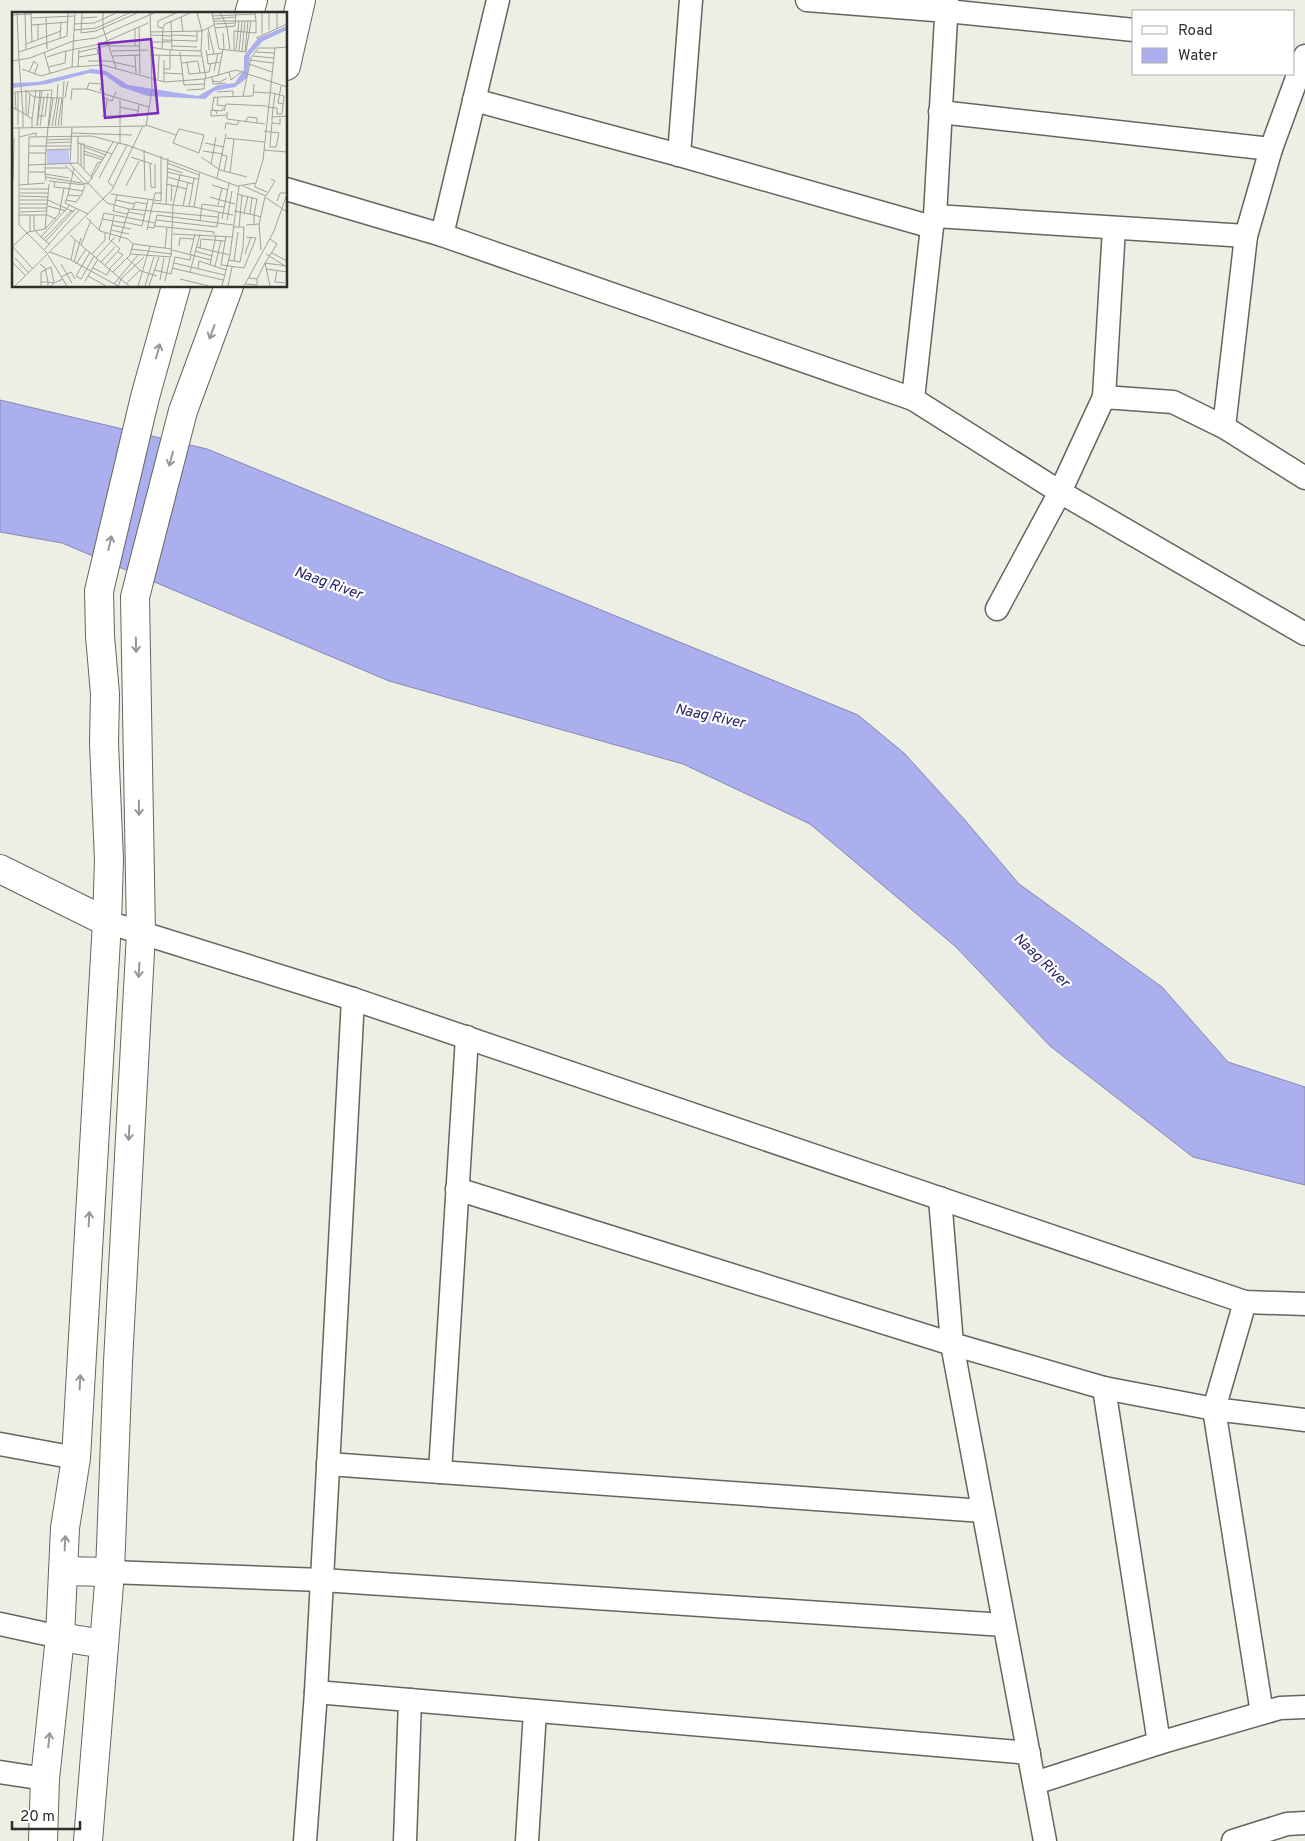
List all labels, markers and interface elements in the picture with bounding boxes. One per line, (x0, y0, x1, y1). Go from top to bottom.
legend (1132, 10, 1295, 75)
inset map (12, 12, 288, 288)
text: Road (1178, 22, 1213, 41)
text: Water (1178, 47, 1218, 66)
one-way arrow (207, 324, 216, 339)
one-way arrow (154, 343, 163, 359)
one-way arrow (165, 450, 175, 466)
one-way arrow (106, 536, 115, 552)
water label: Naag River (291, 563, 366, 605)
one-way arrow (131, 637, 141, 653)
water label: Naag River (673, 700, 748, 734)
one-way arrow (135, 800, 144, 816)
water label: Naag River (1009, 930, 1074, 993)
one-way arrow (134, 962, 143, 978)
one-way arrow (125, 1124, 134, 1140)
one-way arrow (85, 1212, 94, 1228)
one-way arrow (76, 1374, 85, 1390)
one-way arrow (60, 1535, 69, 1551)
one-way arrow (44, 1732, 54, 1748)
scale bar (12, 1798, 80, 1830)
text: 20 m (20, 1808, 55, 1827)

